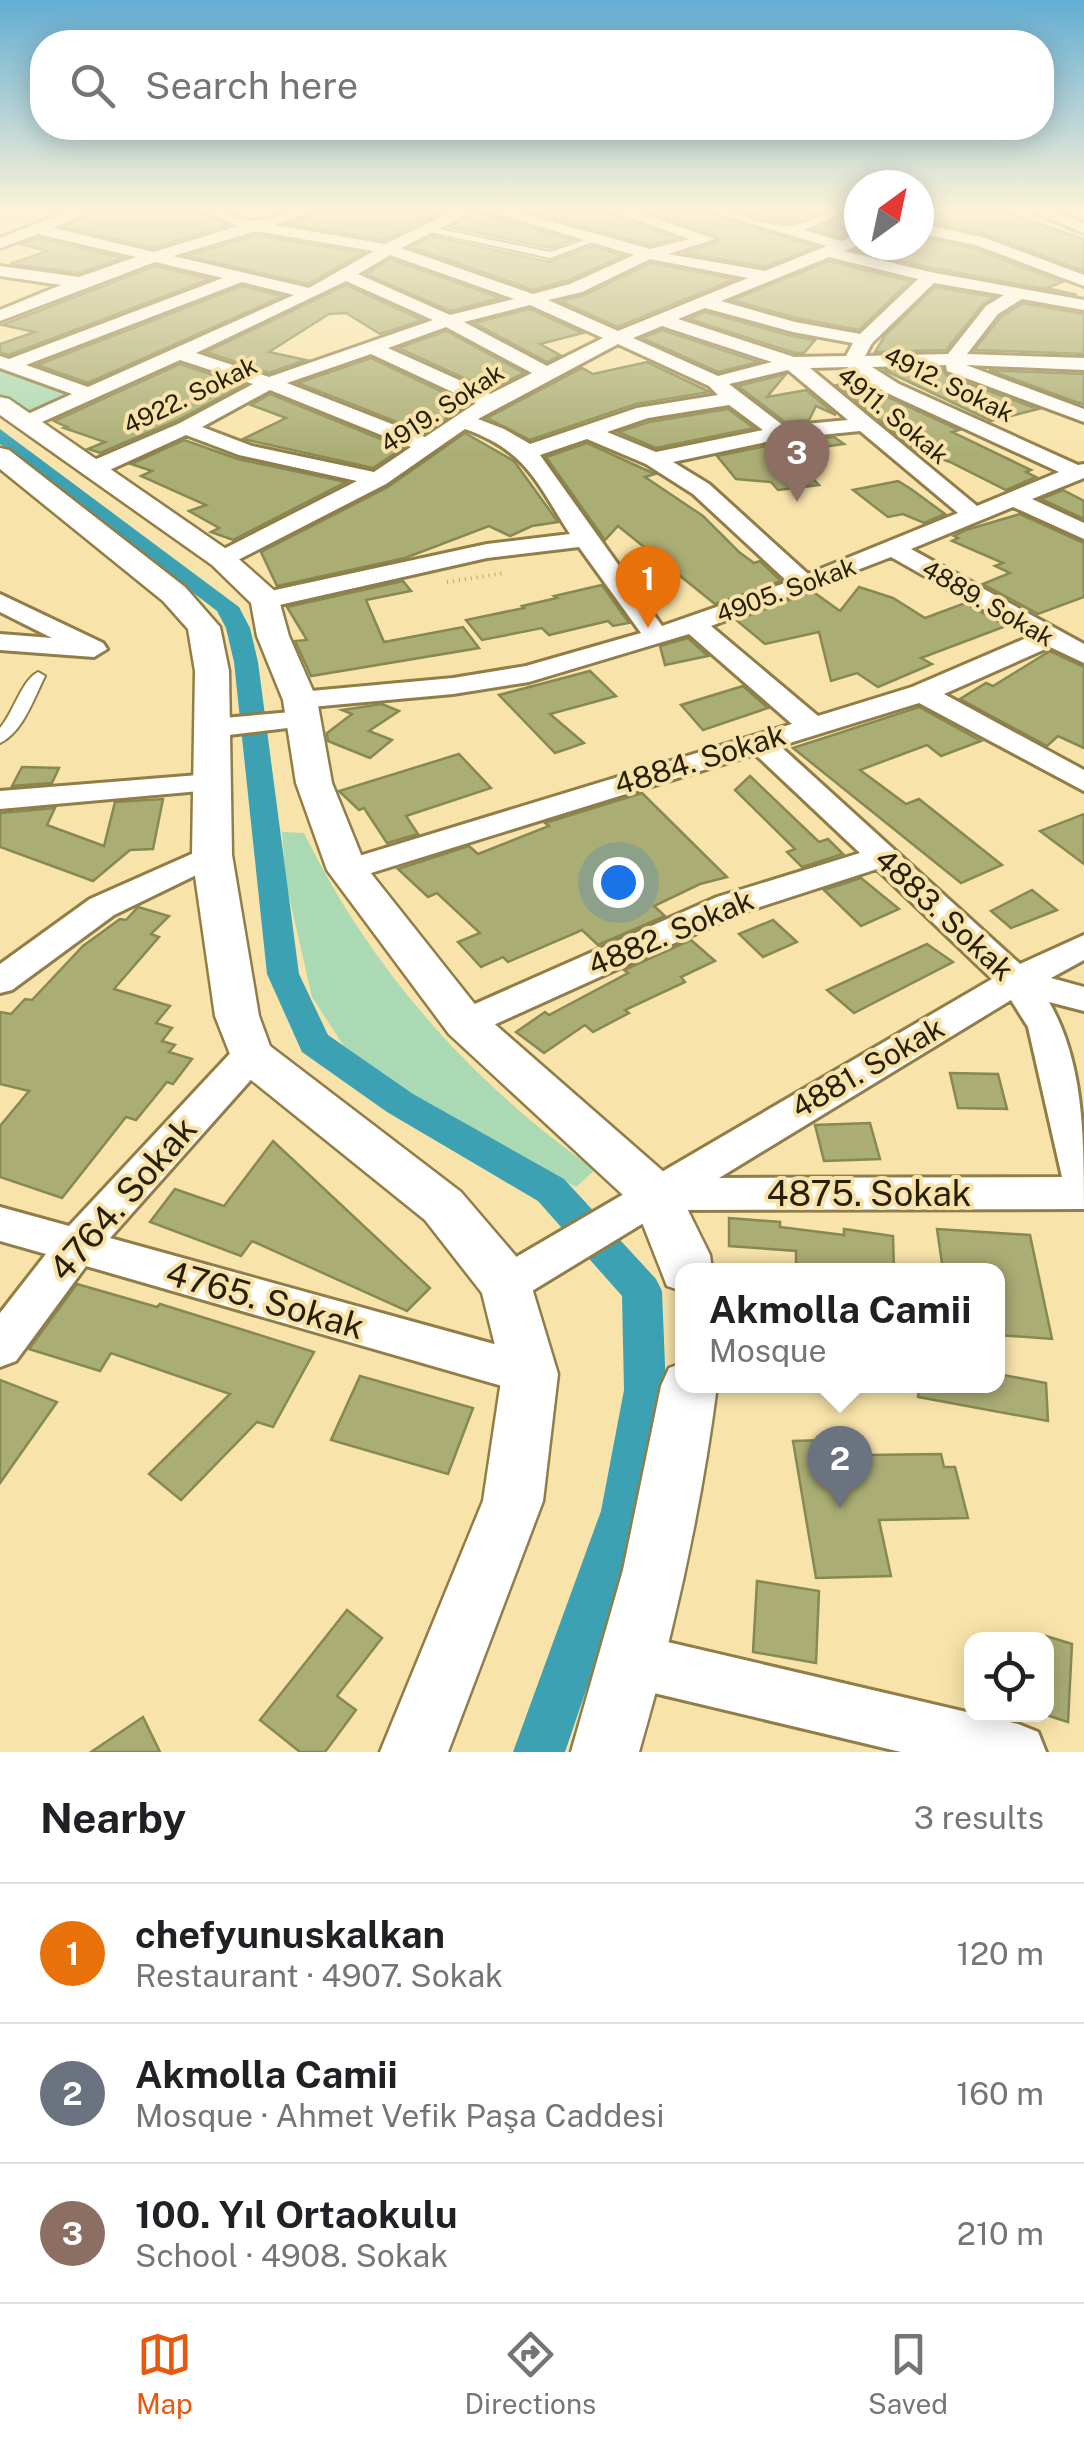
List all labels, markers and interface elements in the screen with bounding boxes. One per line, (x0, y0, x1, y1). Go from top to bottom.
search box (30, 30, 1054, 140)
icon: search (65, 58, 120, 113)
text: Search here (145, 63, 358, 108)
north arrow (844, 170, 934, 260)
street label: 4912. Sokak (879, 340, 1019, 428)
street label: 4922. Sokak (118, 350, 262, 440)
street label: 4919. Sokak (375, 357, 509, 459)
street label: 4911. Sokak (831, 360, 955, 470)
pin: 3 (764, 420, 830, 502)
pin: 1 (616, 546, 680, 628)
street label: 4905. Sokak (712, 551, 860, 629)
street label: 4889. Sokak (917, 553, 1059, 653)
street label: 4884. Sokak (610, 716, 790, 802)
street label: 4883. Sokak (868, 841, 1022, 988)
your location (593, 857, 644, 908)
street label: 4882. Sokak (582, 881, 759, 983)
street label: 4881. Sokak (785, 1009, 950, 1125)
street label: 4764. Sokak (40, 1108, 205, 1289)
street label: 4875. Sokak (766, 1173, 972, 1214)
street label: 4765. Sokak (161, 1252, 369, 1347)
popup (675, 1263, 1005, 1393)
text: Akmolla Camii (709, 1287, 971, 1332)
text: Mosque (709, 1332, 827, 1369)
pin: 2 (808, 1426, 872, 1508)
map controls (964, 1632, 1054, 1722)
button: locate (964, 1632, 1054, 1722)
text: Nearby (40, 1793, 186, 1842)
text: 3 results (914, 1799, 1044, 1836)
text: chefyunuskalkan (135, 1912, 445, 1957)
text: 1 (66, 1935, 79, 1972)
text: 120 m (957, 1935, 1044, 1972)
text: Restaurant · 4907. Sokak (135, 1957, 503, 1994)
text: Akmolla Camii (135, 2052, 398, 2097)
text: 2 (62, 2075, 83, 2112)
text: 160 m (956, 2075, 1044, 2112)
text: Mosque · Ahmet Vefik Paşa Caddesi (135, 2097, 664, 2134)
text: 100. Yıl Ortaokulu (135, 2192, 458, 2237)
text: 3 (62, 2215, 83, 2252)
text: 210 m (957, 2215, 1044, 2252)
text: School · 4908. Sokak (135, 2237, 448, 2274)
tab: Map (136, 2327, 193, 2420)
tab: Directions (465, 2327, 596, 2420)
tab: Saved (868, 2327, 948, 2420)

